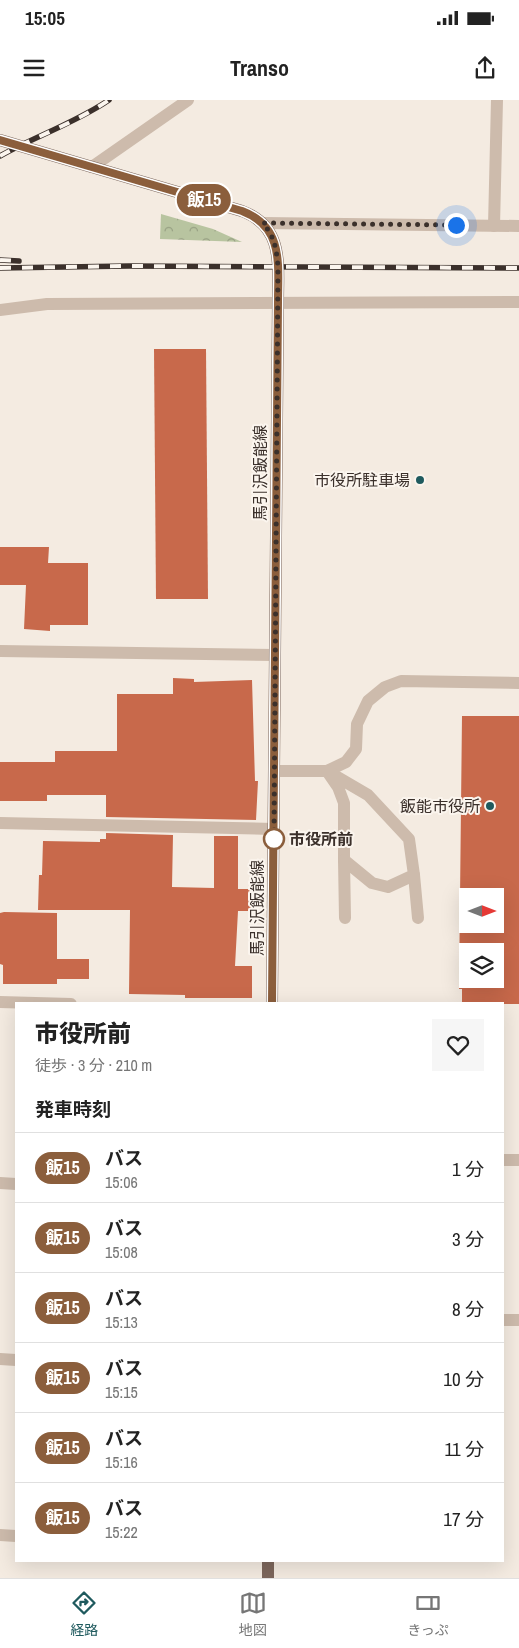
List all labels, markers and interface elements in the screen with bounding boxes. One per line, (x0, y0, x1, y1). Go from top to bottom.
text: 15:05 (25, 5, 65, 31)
text: Transo (230, 53, 289, 83)
icon: menu (20, 54, 48, 82)
icon: share (471, 54, 499, 82)
line badge: 飯15 (175, 184, 233, 216)
text: 飯15 (187, 187, 221, 212)
your location (444, 213, 469, 238)
street label: 馬引沢飯能線 (249, 425, 271, 521)
place label: 市役所駐車場 (314, 469, 410, 491)
marker: 市役所駐車場 (414, 474, 426, 486)
place label: 飯能市役所 (400, 795, 480, 817)
marker: 飯能市役所 (484, 800, 496, 812)
marker: 市役所前 (263, 828, 285, 850)
place label: 市役所前 (289, 828, 353, 850)
street label: 馬引沢飯能線 (246, 860, 268, 956)
north arrow (459, 888, 504, 932)
map controls (459, 888, 504, 988)
button: layers (459, 943, 504, 988)
text: 市役所前 (35, 1017, 131, 1049)
button: heart (432, 1019, 484, 1071)
text: 徒歩 · 3 分 · 210 m (35, 1054, 152, 1076)
text: 発車時刻 (35, 1096, 111, 1122)
text: バス (105, 1145, 143, 1171)
text: 飯15 (45, 1155, 80, 1180)
text: 1 分 (452, 1156, 484, 1182)
text: 15:06 (105, 1171, 138, 1193)
text: バス (105, 1215, 143, 1241)
text: 飯15 (45, 1225, 80, 1250)
text: 3 分 (452, 1226, 484, 1252)
text: 15:08 (105, 1241, 138, 1263)
text: バス (105, 1285, 143, 1311)
text: 飯15 (45, 1295, 80, 1320)
text: 8 分 (452, 1296, 484, 1322)
text: 15:13 (105, 1311, 138, 1333)
text: バス (105, 1355, 143, 1381)
text: 飯15 (45, 1365, 80, 1390)
text: 10 分 (443, 1366, 484, 1392)
text: 15:15 (105, 1381, 138, 1403)
text: バス (105, 1425, 143, 1451)
text: 飯15 (45, 1435, 80, 1460)
text: 11 分 (444, 1436, 484, 1462)
text: 15:16 (105, 1451, 138, 1473)
text: バス (105, 1495, 143, 1521)
text: 飯15 (45, 1505, 80, 1530)
text: 17 分 (443, 1506, 484, 1532)
text: 15:22 (105, 1521, 138, 1543)
tab: 経路 (70, 1589, 98, 1639)
tab: 地図 (239, 1589, 267, 1639)
tab: きっぷ (407, 1589, 449, 1639)

